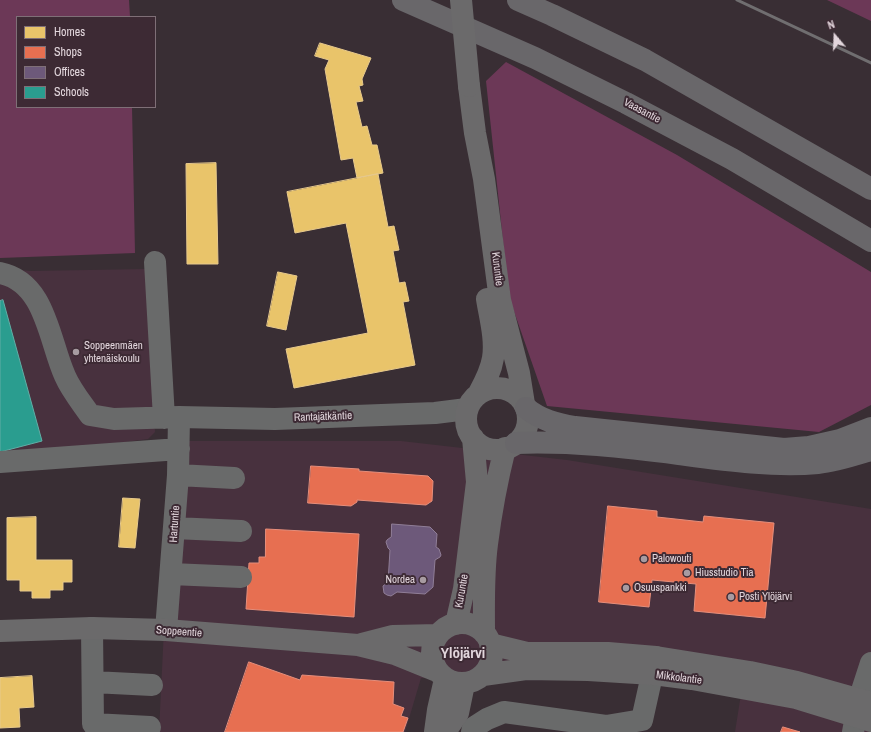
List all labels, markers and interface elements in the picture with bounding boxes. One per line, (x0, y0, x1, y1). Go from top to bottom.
legend (16, 16, 156, 108)
north arrow (815, 16, 855, 56)
text: N (826, 17, 836, 32)
text: Homes (54, 24, 85, 40)
text: Shops (54, 44, 82, 60)
text: Offices (54, 64, 85, 80)
text: Schools (54, 84, 89, 100)
street label: Vaasantie (621, 96, 663, 126)
street label: Kuruntie (488, 251, 506, 287)
place label: Soppeenmäen yhtenäiskoulu (84, 339, 143, 365)
marker: Soppeenmäen yhtenäiskoulu (71, 347, 81, 357)
street label: Rantajätkäntie (294, 409, 352, 425)
street label: Hartuntie (167, 505, 183, 543)
place label: Palowouti (652, 552, 692, 566)
marker: Palowouti (639, 554, 649, 564)
place label: Hiusstudio Tia (695, 566, 753, 580)
marker: Hiusstudio Tia (682, 568, 692, 578)
place label: Nordea (385, 573, 415, 587)
street label: Kuruntie (453, 573, 471, 609)
marker: Nordea (418, 575, 428, 585)
place label: Osuuspankki (634, 581, 687, 595)
marker: Osuuspankki (621, 583, 631, 593)
place label: Posti Ylöjärvi (739, 590, 792, 604)
marker: Posti Ylöjärvi (726, 592, 736, 602)
street label: Soppeentie (156, 624, 202, 640)
district label: Ylöjärvi (441, 645, 485, 663)
street label: Mikkolantie (655, 669, 703, 687)

